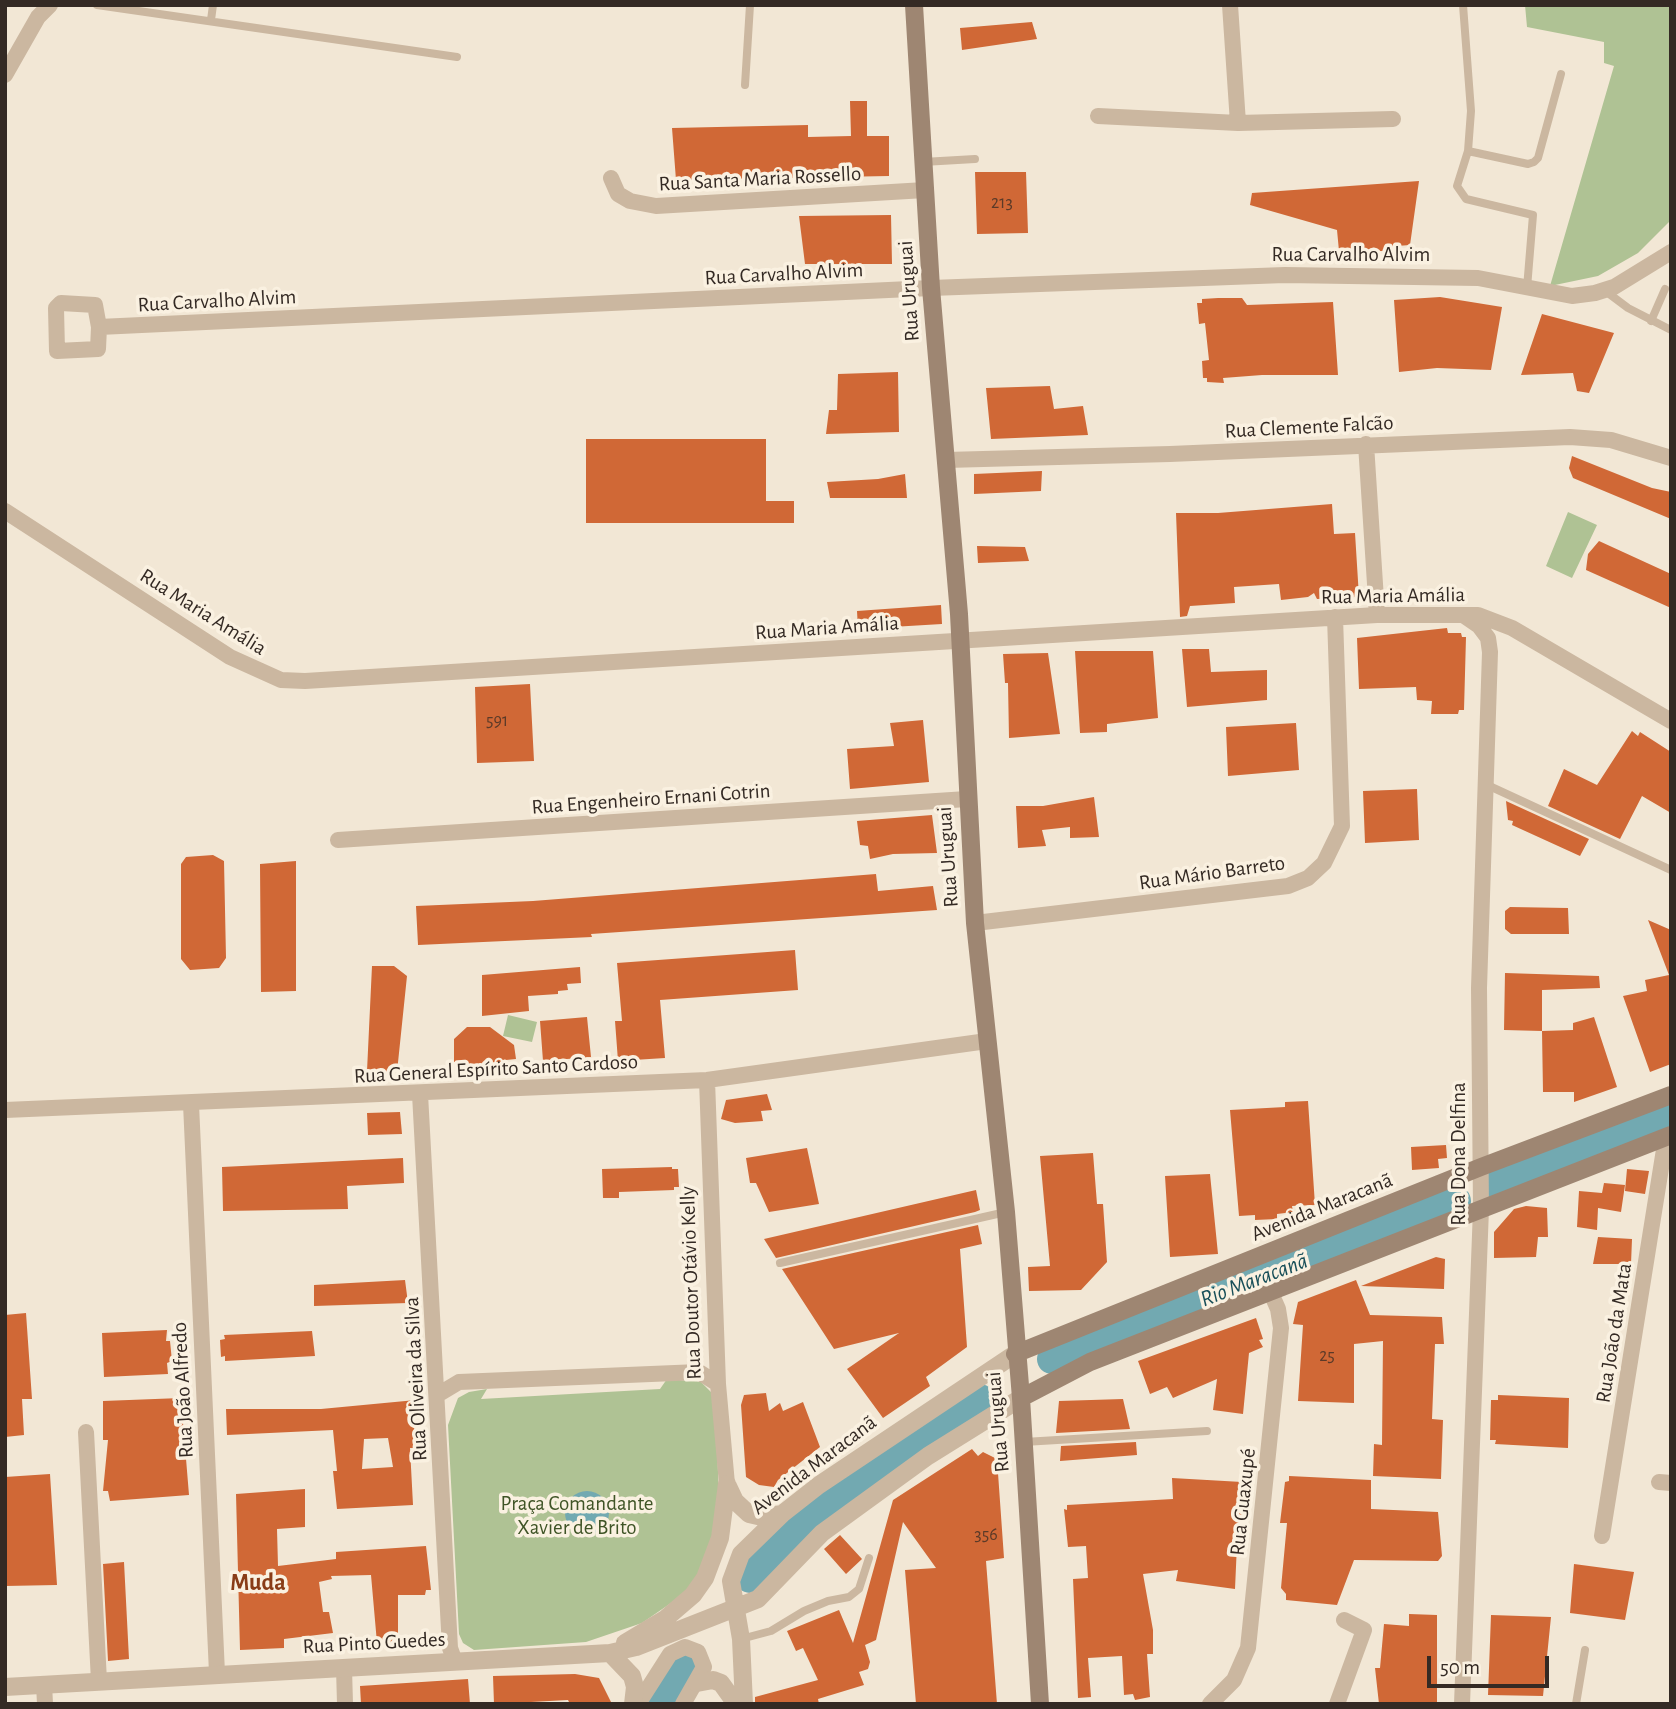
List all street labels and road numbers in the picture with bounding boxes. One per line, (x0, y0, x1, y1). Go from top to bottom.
street label: Rua Santa Maria Rossello (658, 161, 862, 197)
street label: Rua Uruguai (893, 240, 925, 342)
street label: Rua Carvalho Alvim (1272, 242, 1430, 268)
street label: Rua Carvalho Alvim (704, 257, 864, 291)
street label: Rua Carvalho Alvim (137, 284, 297, 318)
street label: Rua Clemente Falcão (1224, 410, 1394, 444)
street label: Rua Maria Amália (135, 563, 271, 661)
street label: Rua Maria Amália (1321, 582, 1465, 610)
street label: Rua Maria Amália (754, 610, 900, 646)
street label: Rua Engenheiro Ernani Cotrin (531, 778, 771, 820)
street label: Rua Uruguai (932, 806, 964, 908)
street label: Rua Mário Barreto (1137, 850, 1287, 896)
street label: Rua General Espírito Santo Cardoso (353, 1049, 639, 1089)
street label: Rua Dona Delfina (1446, 1082, 1472, 1226)
street label: Avenida Maracanã (1248, 1167, 1396, 1247)
street label: Rua Doutor Otávio Kelly (675, 1186, 707, 1380)
street label: Rua João da Mata (1590, 1261, 1638, 1405)
street label: Rua Oliveira da Silva (399, 1296, 433, 1462)
street label: Rua João Alfredo (167, 1321, 199, 1459)
street label: Rua Uruguai (981, 1371, 1015, 1473)
street label: Avenida Maracanã (747, 1410, 881, 1520)
street label: Rua Guaxupé (1225, 1447, 1261, 1557)
street label: Rua Pinto Guedes (302, 1627, 446, 1659)

